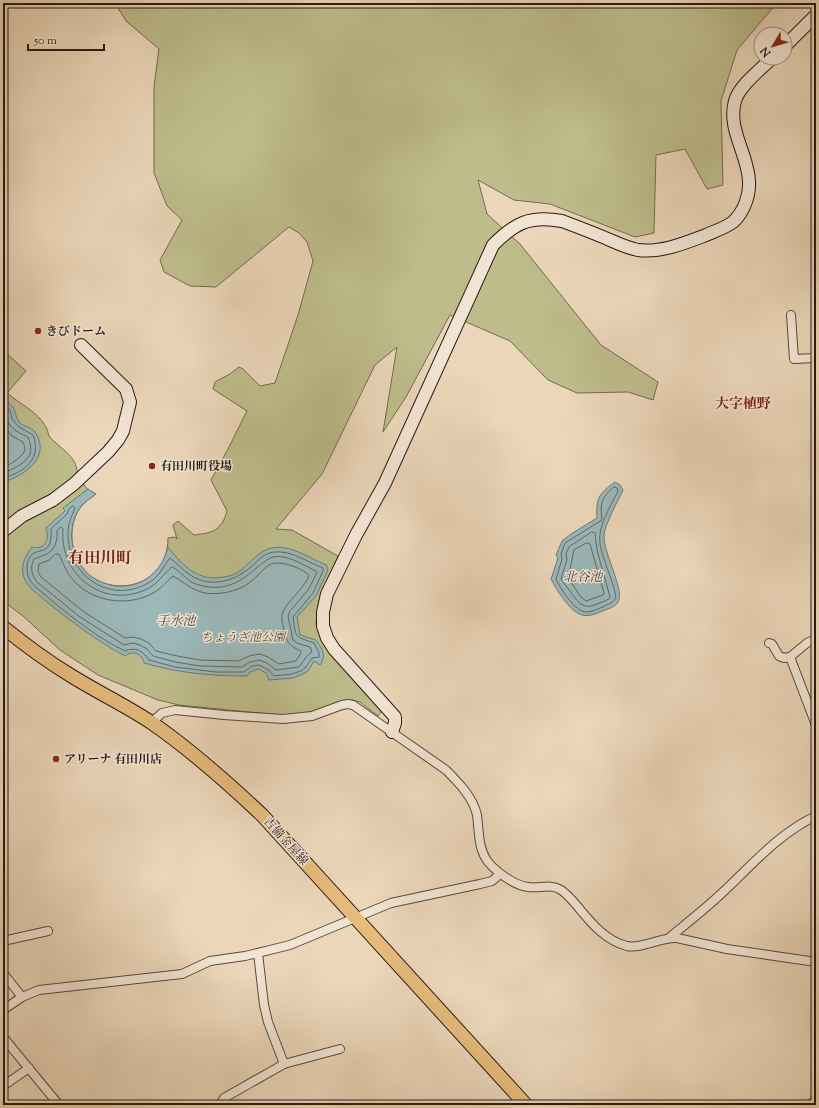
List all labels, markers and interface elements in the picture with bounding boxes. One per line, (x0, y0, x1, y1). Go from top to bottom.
scale bar (28, 26, 104, 52)
north arrow (753, 26, 793, 66)
text: 50 m (33, 32, 57, 50)
text: N (757, 43, 776, 61)
place label: きびドーム (46, 323, 106, 341)
marker: きびドーム (33, 326, 43, 336)
district label: 大字植野 (715, 395, 771, 415)
place label: 有田川町役場 (160, 458, 232, 476)
marker: 有田川町役場 (147, 461, 157, 471)
district label: 有田川町 (68, 548, 132, 571)
water label: 北谷池 (563, 569, 604, 587)
water label: 手水池 (156, 613, 197, 631)
park label: ちょうざ池公園 (201, 629, 287, 647)
place label: アリーナ 有田川店 (64, 751, 162, 769)
marker: アリーナ 有田川店 (51, 754, 61, 764)
street label: 吉備金屋線 (258, 813, 312, 870)

